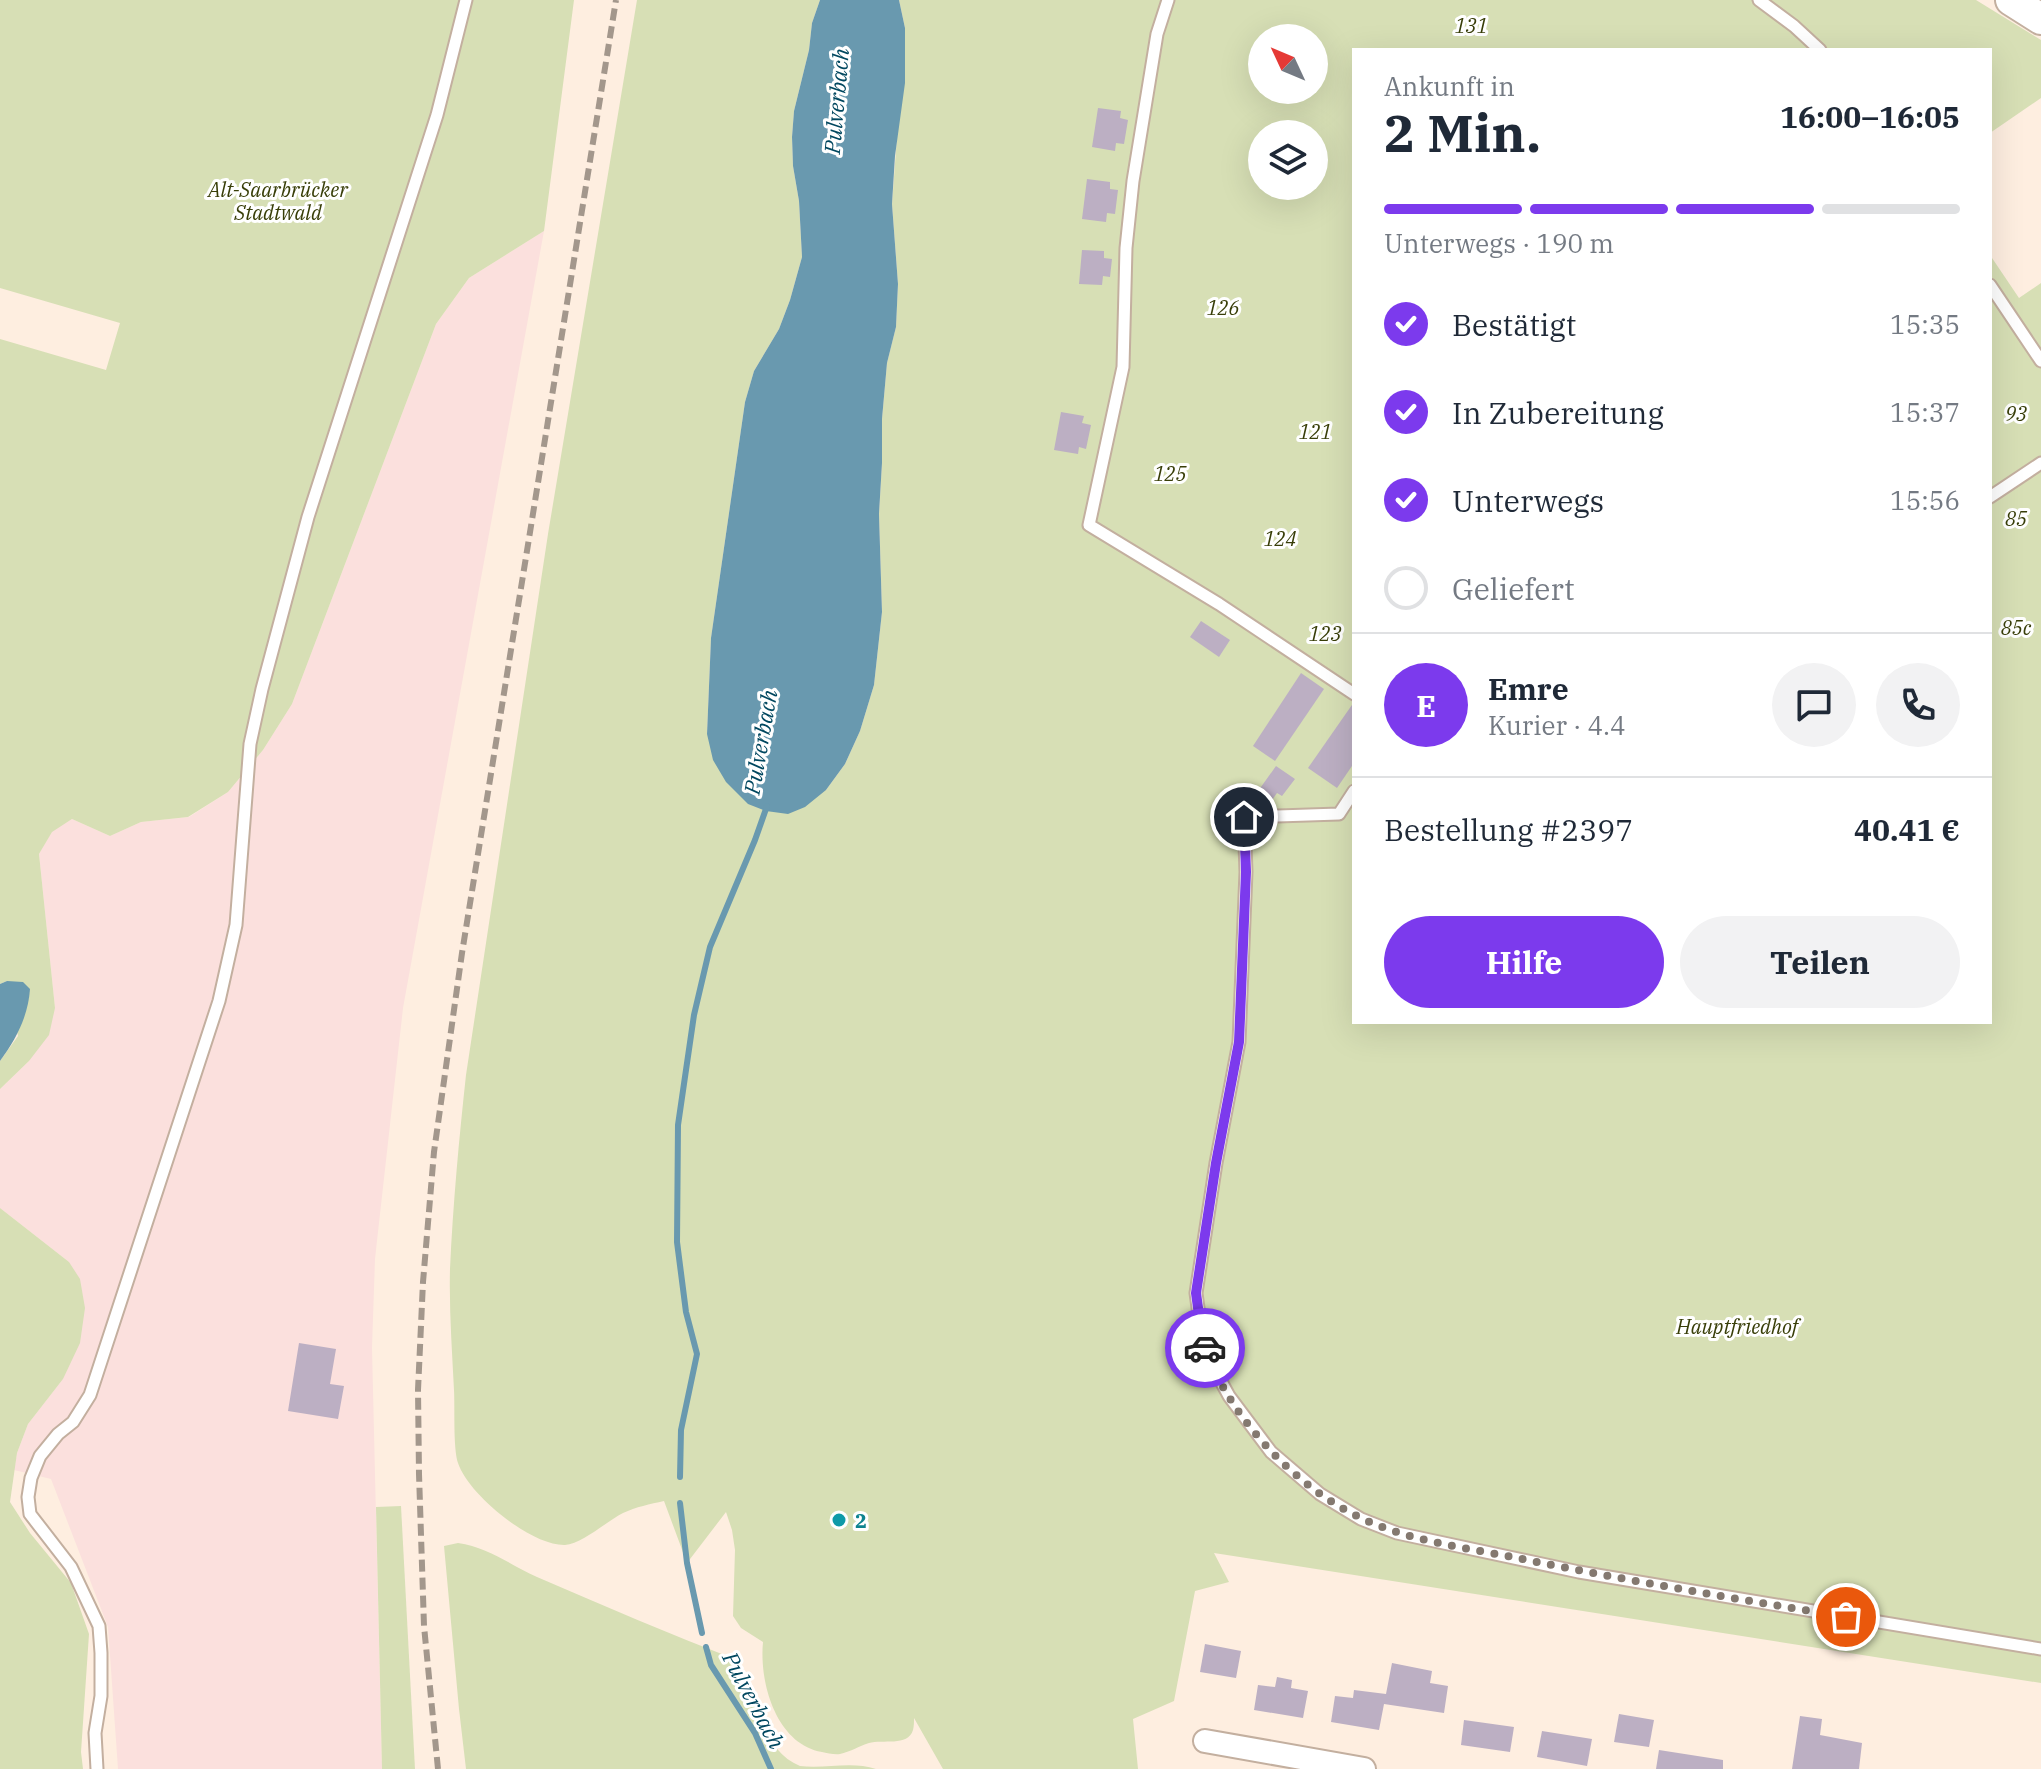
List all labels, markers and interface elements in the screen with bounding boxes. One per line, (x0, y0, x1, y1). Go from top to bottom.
park label: 131 (1455, 12, 1488, 39)
north arrow (1248, 24, 1328, 104)
map controls (1248, 24, 1328, 200)
water label: Pulverbach (817, 47, 855, 156)
text: Ankunft in (1384, 69, 1515, 103)
text: 16:00–16:05 (1780, 97, 1960, 136)
text: 2 Min. (1384, 99, 1541, 166)
button: layers (1248, 120, 1328, 200)
park label: Alt-Saarbrücker Stadtwald (206, 176, 349, 226)
text: Unterwegs · 190 m (1384, 226, 1614, 260)
park label: 126 (1207, 294, 1240, 321)
icon: check (1384, 302, 1428, 346)
text: Bestätigt (1452, 305, 1576, 344)
text: 15:35 (1890, 307, 1960, 341)
icon: check (1384, 390, 1428, 434)
text: In Zubereitung (1452, 393, 1664, 432)
text: 15:37 (1890, 395, 1960, 429)
park label: 93 (2005, 400, 2027, 427)
park label: 121 (1299, 418, 1332, 445)
park label: 125 (1154, 460, 1188, 487)
icon: check (1384, 478, 1428, 522)
text: Unterwegs (1452, 481, 1604, 520)
text: 15:56 (1890, 483, 1960, 517)
park label: 85 (2005, 505, 2028, 532)
park label: 124 (1264, 525, 1297, 552)
text: Geliefert (1452, 569, 1575, 608)
park label: 85c (2001, 614, 2032, 641)
park label: 123 (1309, 620, 1342, 647)
button: chat (1772, 663, 1856, 747)
button: phone (1876, 663, 1960, 747)
text: Emre (1488, 669, 1569, 708)
text: E (1416, 686, 1436, 725)
water label: Pulverbach (736, 687, 783, 798)
text: Kurier · 4.4 (1488, 708, 1626, 742)
pin (1210, 783, 1278, 851)
icon: home (1222, 795, 1266, 839)
text: Bestellung #2397 (1384, 810, 1633, 849)
text: 40.41 € (1854, 810, 1960, 849)
button: Hilfe (1384, 916, 1664, 1008)
button: Teilen (1680, 916, 1960, 1008)
courier (1165, 1308, 1245, 1388)
park label: Hauptfriedhof (1675, 1313, 1802, 1340)
icon: car (1183, 1326, 1227, 1370)
place label: 2 (855, 1507, 867, 1534)
marker: 2 (830, 1511, 848, 1529)
pin (1812, 1583, 1880, 1651)
icon: bag (1824, 1595, 1868, 1639)
water label: Pulverbach (716, 1646, 792, 1754)

